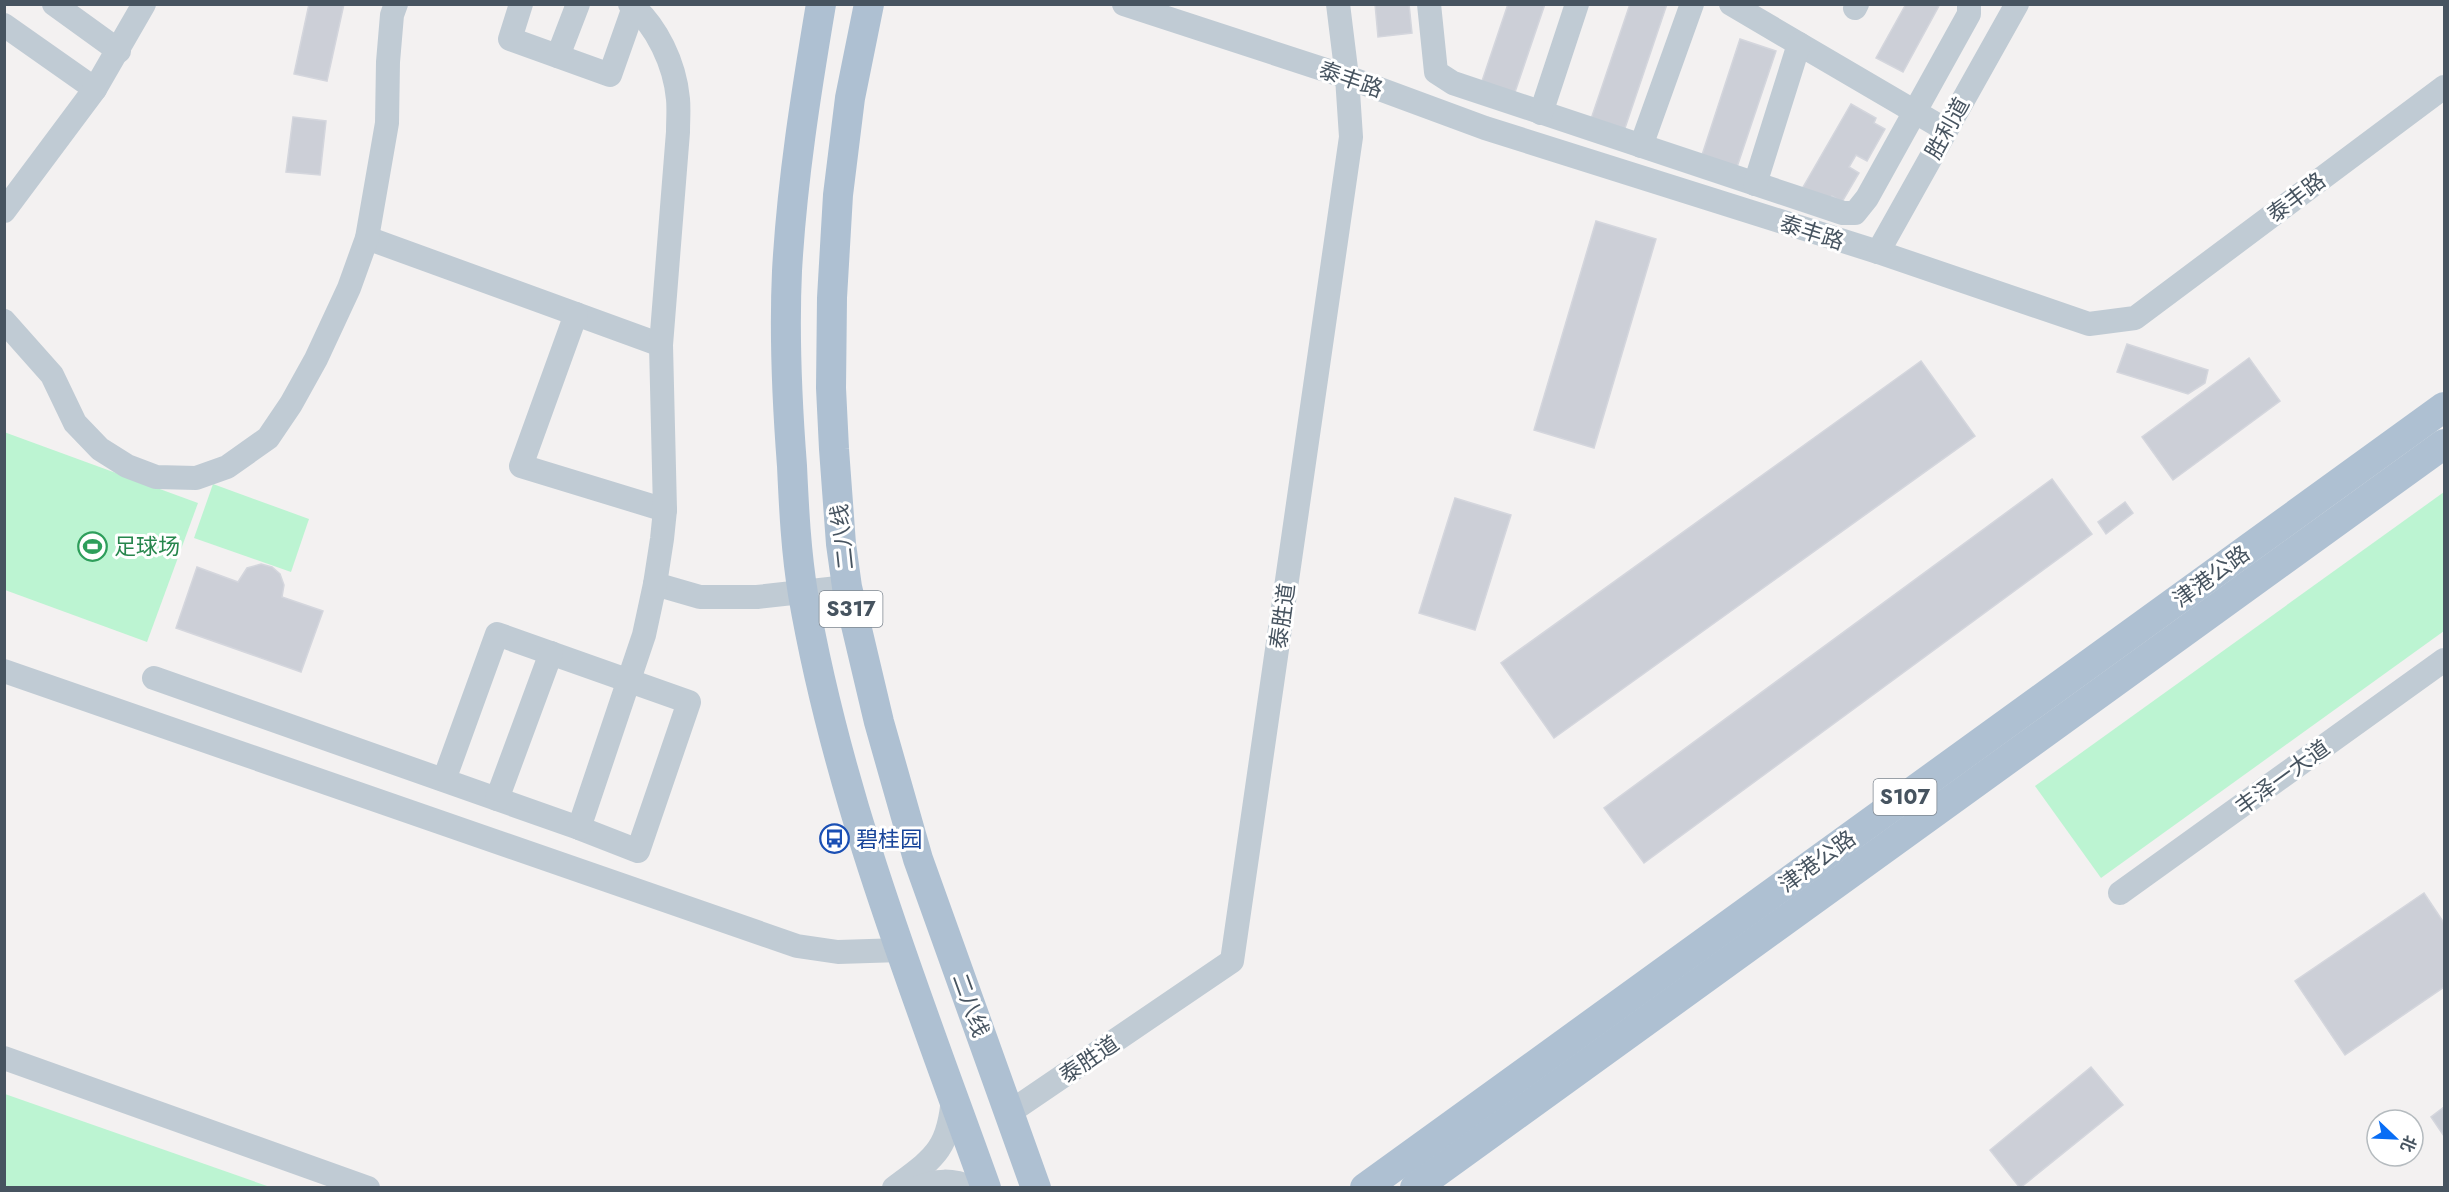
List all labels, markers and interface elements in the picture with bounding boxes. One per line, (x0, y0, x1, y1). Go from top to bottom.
street label: 泰丰路 (1315, 53, 1387, 105)
street label: 胜利道 (1917, 91, 1977, 165)
street label: 泰丰路 (2260, 164, 2332, 230)
street label: 泰丰路 (1776, 207, 1848, 257)
street label: 二八线 (823, 503, 861, 571)
sports icon: 足球场 (77, 530, 109, 562)
place label: 足球场 (114, 530, 180, 562)
street label: 津港公路 (2166, 537, 2256, 615)
street label: 泰胜道 (1262, 581, 1302, 651)
road number: S317 (820, 591, 882, 627)
street label: 丰泽一大道 (2228, 732, 2336, 822)
road number: S107 (1874, 779, 1936, 815)
street label: 津港公路 (1772, 822, 1862, 900)
bus stop icon: 碧桂园 (819, 823, 851, 855)
place label: 碧桂园 (856, 823, 922, 855)
street label: 二八线 (945, 969, 997, 1041)
street label: 泰胜道 (1053, 1027, 1125, 1091)
north arrow (2365, 1108, 2425, 1168)
text: 北 (2395, 1132, 2422, 1156)

